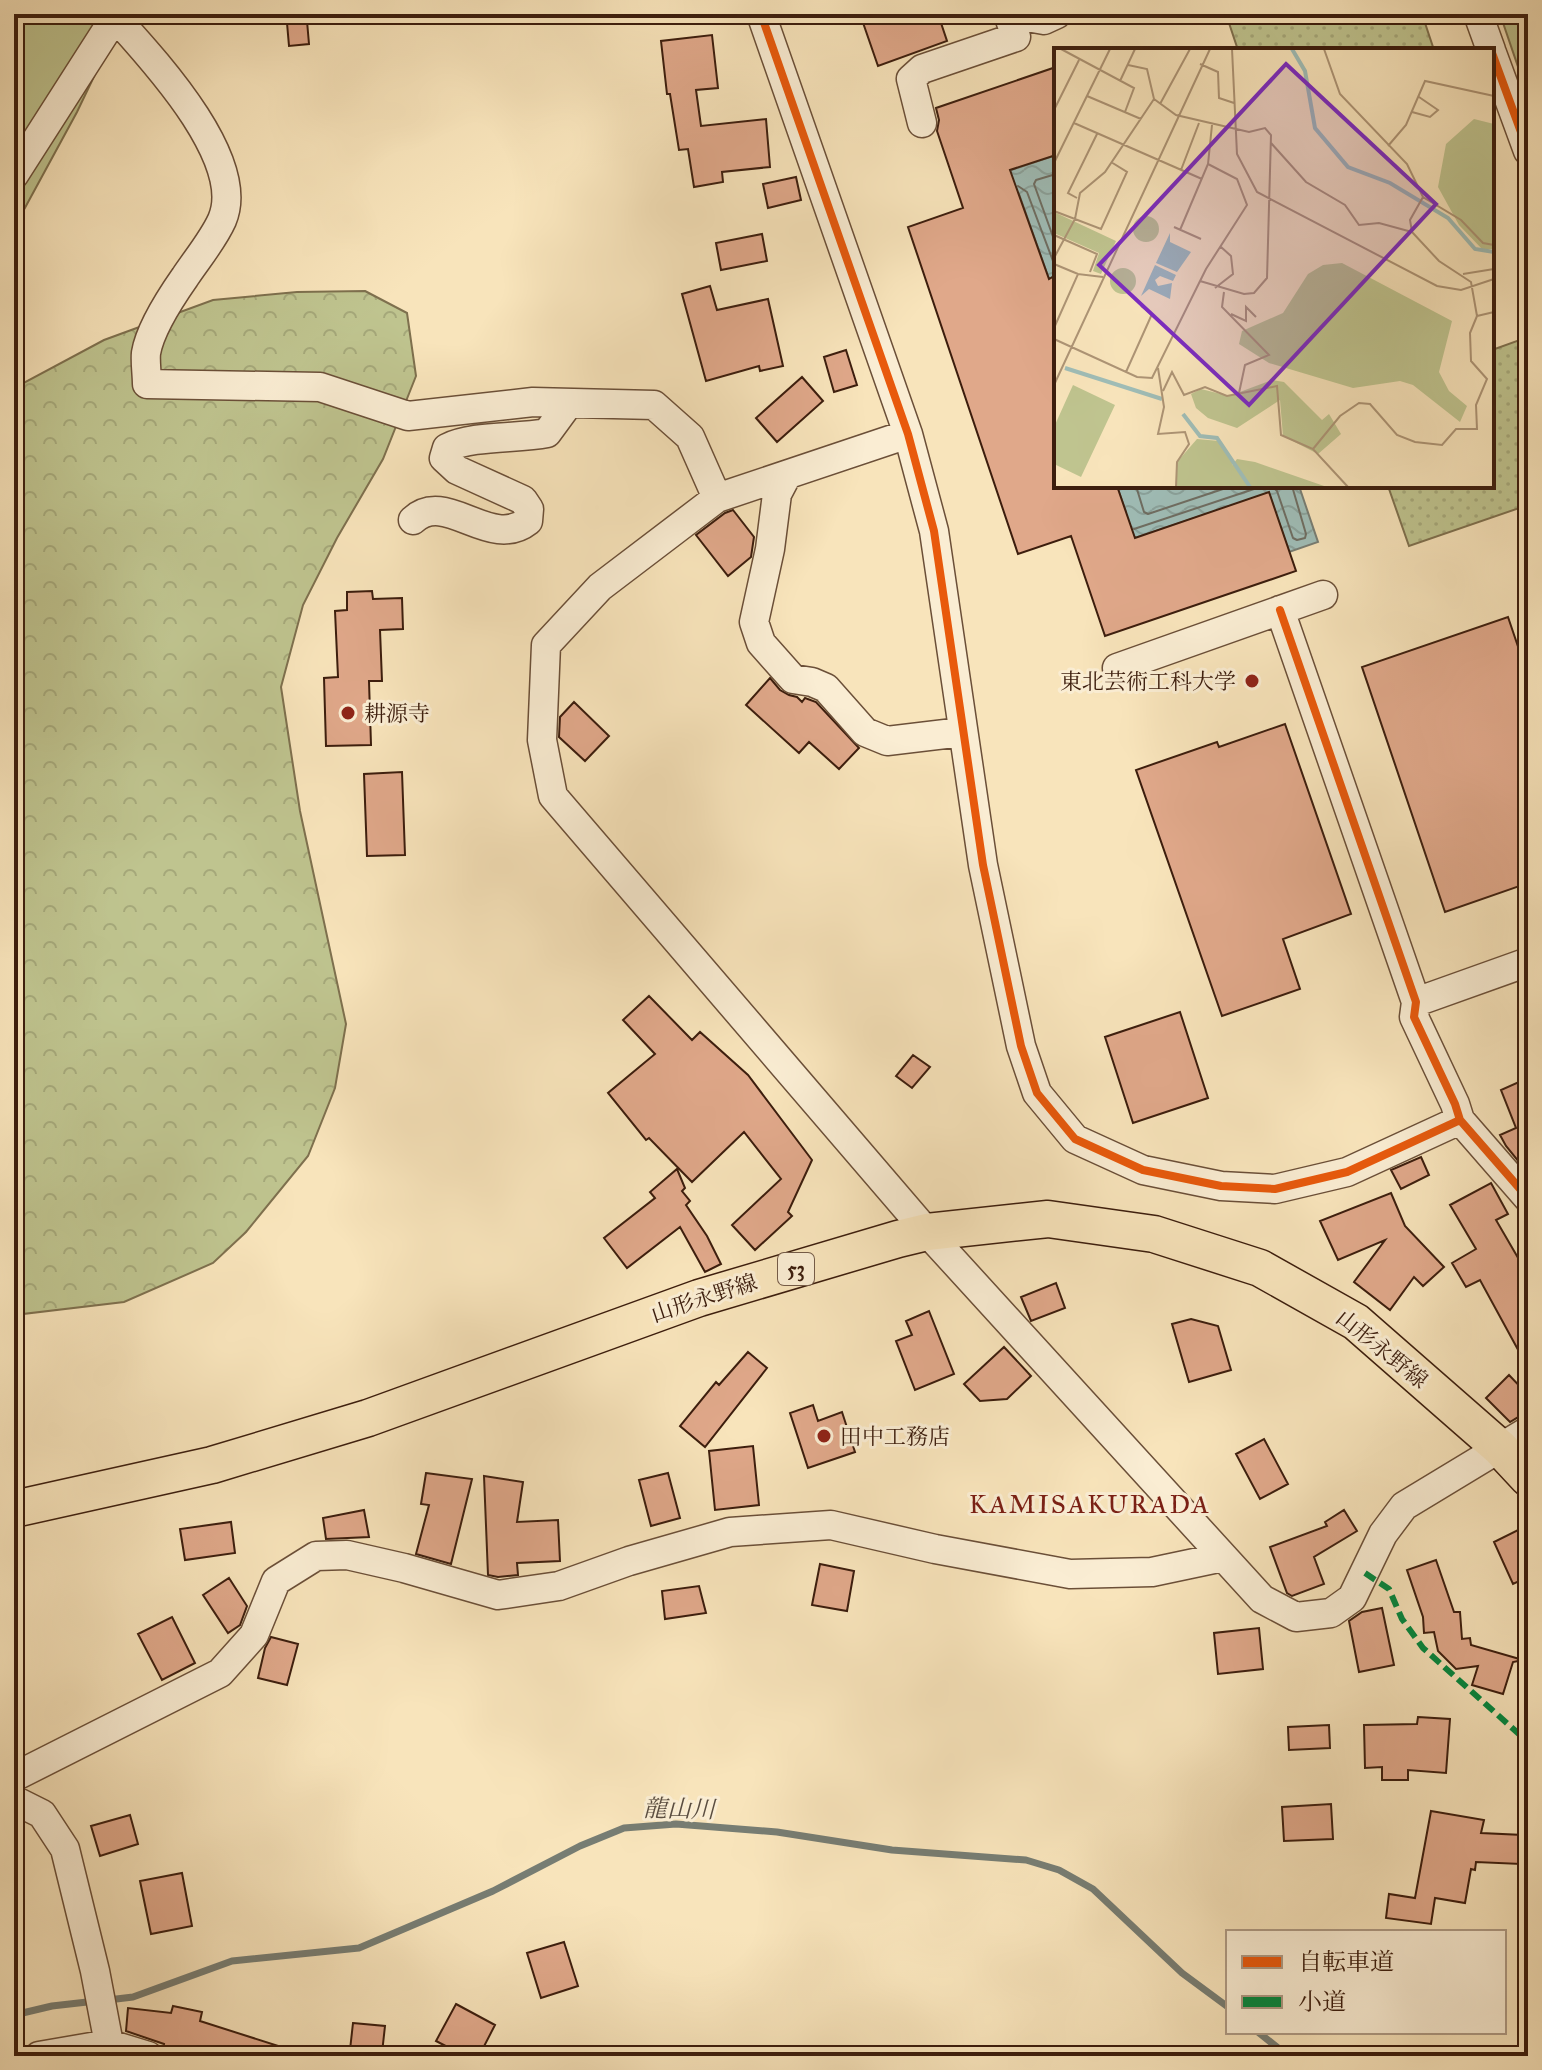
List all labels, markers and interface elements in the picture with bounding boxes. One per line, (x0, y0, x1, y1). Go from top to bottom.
inset map (1054, 48, 1494, 488)
place label: 東北芸術工科大学 (1060, 668, 1236, 695)
marker: 東北芸術工科大学 (1243, 672, 1261, 690)
place label: 耕源寺 (364, 700, 430, 727)
marker: 耕源寺 (339, 704, 357, 722)
road number: 53 (778, 1253, 814, 1285)
street label: 山形永野線 (648, 1268, 760, 1328)
street label: 山形永野線 (1331, 1304, 1433, 1394)
place label: 田中工務店 (840, 1423, 950, 1450)
marker: 田中工務店 (815, 1427, 833, 1445)
district label: KAMISAKURADA (969, 1488, 1211, 1520)
water label: 龍山川 (643, 1793, 718, 1825)
legend (1226, 1930, 1506, 2034)
text: 自転車道 (1298, 1947, 1394, 1977)
text: 小道 (1298, 1987, 1346, 2017)

